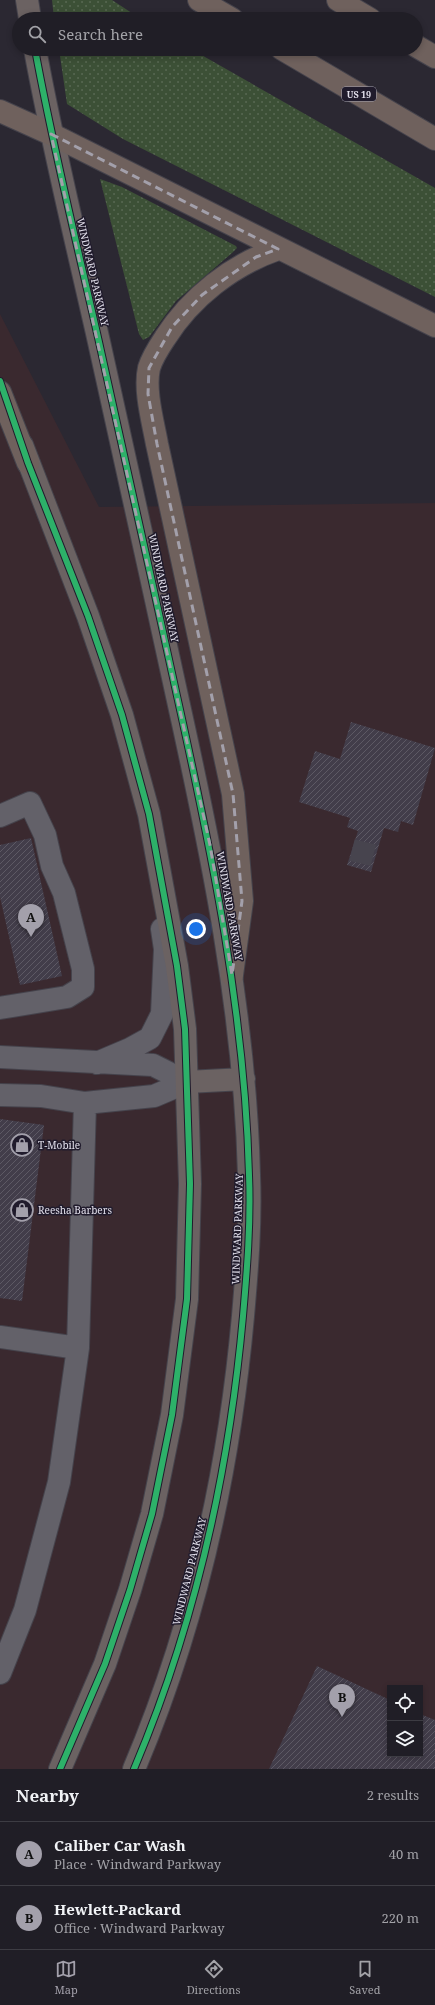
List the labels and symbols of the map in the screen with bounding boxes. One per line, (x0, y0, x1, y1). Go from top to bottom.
road number: US 19 (342, 87, 376, 101)
street label: WINDWARD PARKWAY (74, 217, 112, 328)
street label: WINDWARD PARKWAY (146, 532, 182, 644)
street label: WINDWARD PARKWAY (214, 850, 247, 962)
pin: A (18, 904, 44, 937)
your location (186, 919, 206, 939)
shop icon: T-Mobile (9, 1132, 35, 1158)
place label: T-Mobile (38, 1138, 80, 1152)
street label: WINDWARD PARKWAY (228, 1173, 246, 1285)
shop icon: Reesha Barbers (9, 1197, 35, 1223)
place label: Reesha Barbers (38, 1203, 112, 1217)
street label: WINDWARD PARKWAY (169, 1515, 209, 1626)
pin: B (329, 1684, 355, 1717)

